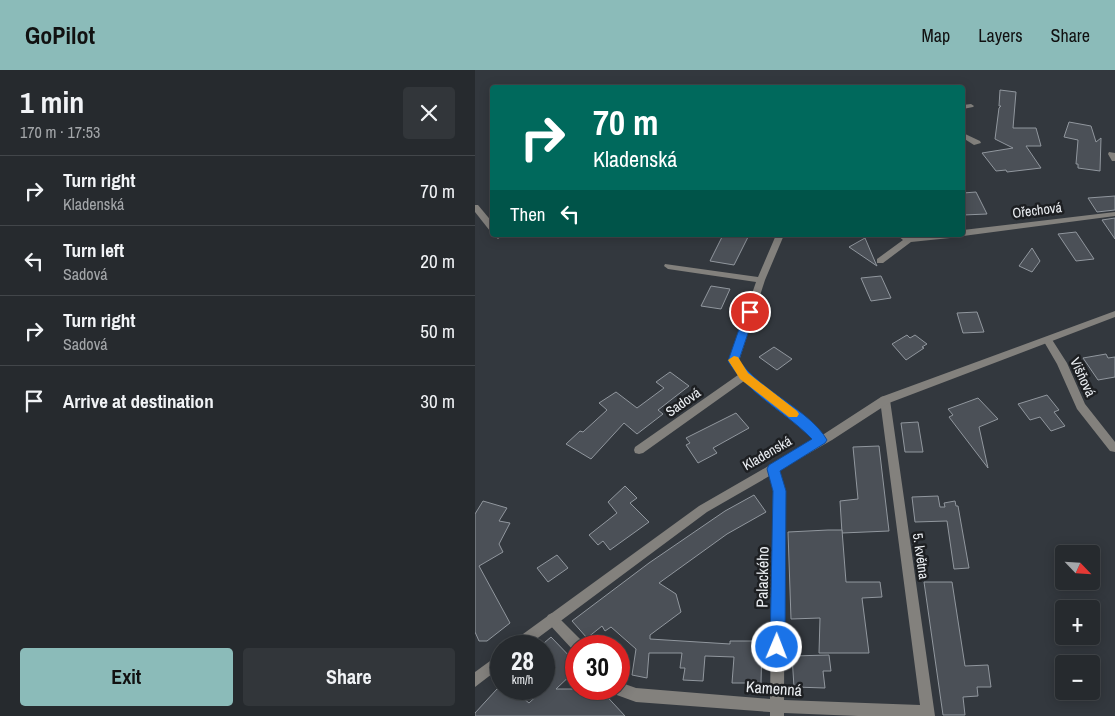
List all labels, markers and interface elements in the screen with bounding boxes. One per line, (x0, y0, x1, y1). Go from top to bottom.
text: GoPilot (25, 19, 95, 51)
text: Map (922, 23, 950, 48)
text: Layers (978, 23, 1023, 48)
text: Share (1051, 23, 1090, 48)
text: 1 min (20, 82, 84, 122)
button: close (403, 87, 455, 139)
text: 70 m (593, 99, 658, 146)
icon: right (510, 105, 575, 170)
text: 170 m · 17:53 (20, 121, 100, 143)
text: Kladenská (593, 144, 677, 174)
text: Turn right (63, 167, 135, 193)
icon: right (20, 177, 48, 205)
text: 70 m (420, 178, 455, 204)
text: Kladenská (63, 193, 124, 215)
street label: Ořechová (1011, 198, 1063, 222)
icon: left (556, 200, 584, 228)
text: Then (510, 201, 546, 227)
text: Turn left (63, 237, 124, 263)
icon: left (20, 247, 48, 275)
text: 20 m (420, 248, 455, 274)
text: Sadová (63, 263, 108, 285)
pin (729, 291, 771, 333)
icon: arrive (736, 298, 764, 326)
text: Turn right (63, 307, 135, 333)
icon: right (20, 317, 48, 345)
text: 50 m (420, 318, 455, 344)
text: Sadová (63, 333, 108, 355)
street label: Višňová (1066, 354, 1100, 400)
street label: Sadová (662, 383, 705, 421)
icon: arrive (20, 387, 48, 415)
text: Arrive at destination (63, 388, 214, 414)
text: 30 m (420, 388, 455, 414)
street label: Kladenská (739, 431, 795, 474)
street label: 5. května (909, 532, 933, 581)
north arrow (1055, 545, 1100, 590)
map controls (1055, 545, 1100, 700)
street label: Palackého (750, 546, 774, 608)
button: + (1055, 600, 1100, 645)
position arrow (750, 620, 802, 672)
speed limit sign: 30 (565, 635, 630, 700)
text: 28 (511, 644, 534, 678)
button: Exit (20, 648, 233, 706)
button: Share (243, 648, 455, 706)
button: − (1055, 655, 1100, 700)
text: km/h (512, 672, 533, 688)
street label: Kamenná (745, 675, 803, 701)

